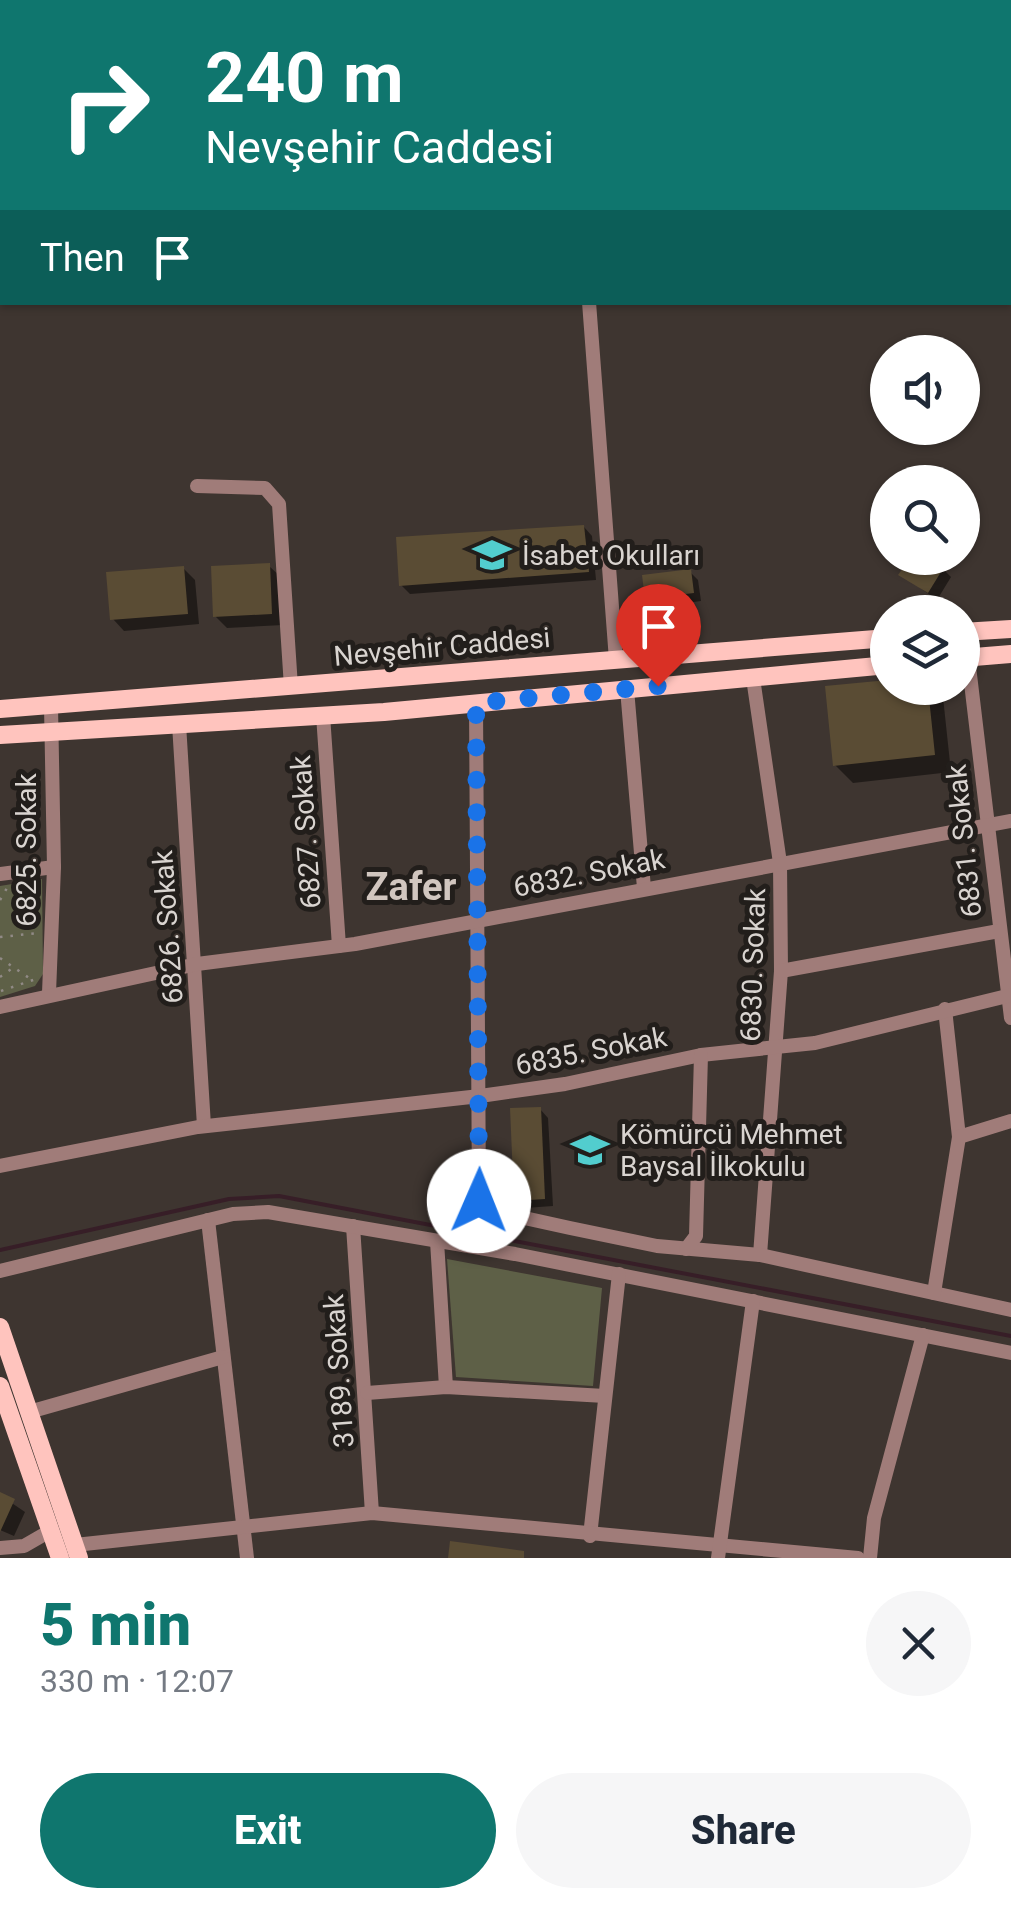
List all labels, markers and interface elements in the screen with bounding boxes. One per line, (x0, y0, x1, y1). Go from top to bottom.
text: 240 m (205, 37, 404, 119)
icon: right (40, 40, 170, 170)
text: Nevşehir Caddesi (205, 121, 554, 174)
icon: arrive (145, 230, 200, 285)
text: Then (40, 236, 125, 280)
map controls (870, 335, 980, 705)
button: sound (870, 335, 980, 445)
button: search (870, 465, 980, 575)
school or university icon: İsabet Okulları (471, 534, 513, 576)
place label: İsabet Okulları (522, 539, 700, 572)
pin (616, 584, 701, 687)
button: layers (870, 595, 980, 705)
icon: arrive (631, 599, 686, 654)
street label: Nevşehir Caddesi (332, 621, 552, 673)
street label: 6827. Sokak (284, 753, 328, 910)
street label: 6831. Sokak (939, 762, 988, 919)
street label: 6825. Sokak (10, 772, 43, 927)
street label: 6832. Sokak (511, 842, 668, 904)
street label: 6826. Sokak (146, 848, 190, 1005)
district label: Zafer (366, 865, 457, 909)
street label: 6830. Sokak (734, 887, 772, 1042)
street label: 6835. Sokak (513, 1020, 670, 1082)
place label: Kömürcü Mehmet Baysal İlkokulu (620, 1118, 843, 1183)
school or university icon: Kömürcü Mehmet Baysal İlkokulu (569, 1129, 611, 1171)
position arrow (427, 1149, 531, 1253)
street label: 3189. Sokak (317, 1292, 361, 1449)
text: 5 min (40, 1589, 191, 1660)
button: close (866, 1591, 971, 1696)
text: 330 m · 12:07 (40, 1662, 234, 1700)
button: Exit (40, 1773, 496, 1888)
button: Share (516, 1773, 971, 1888)

